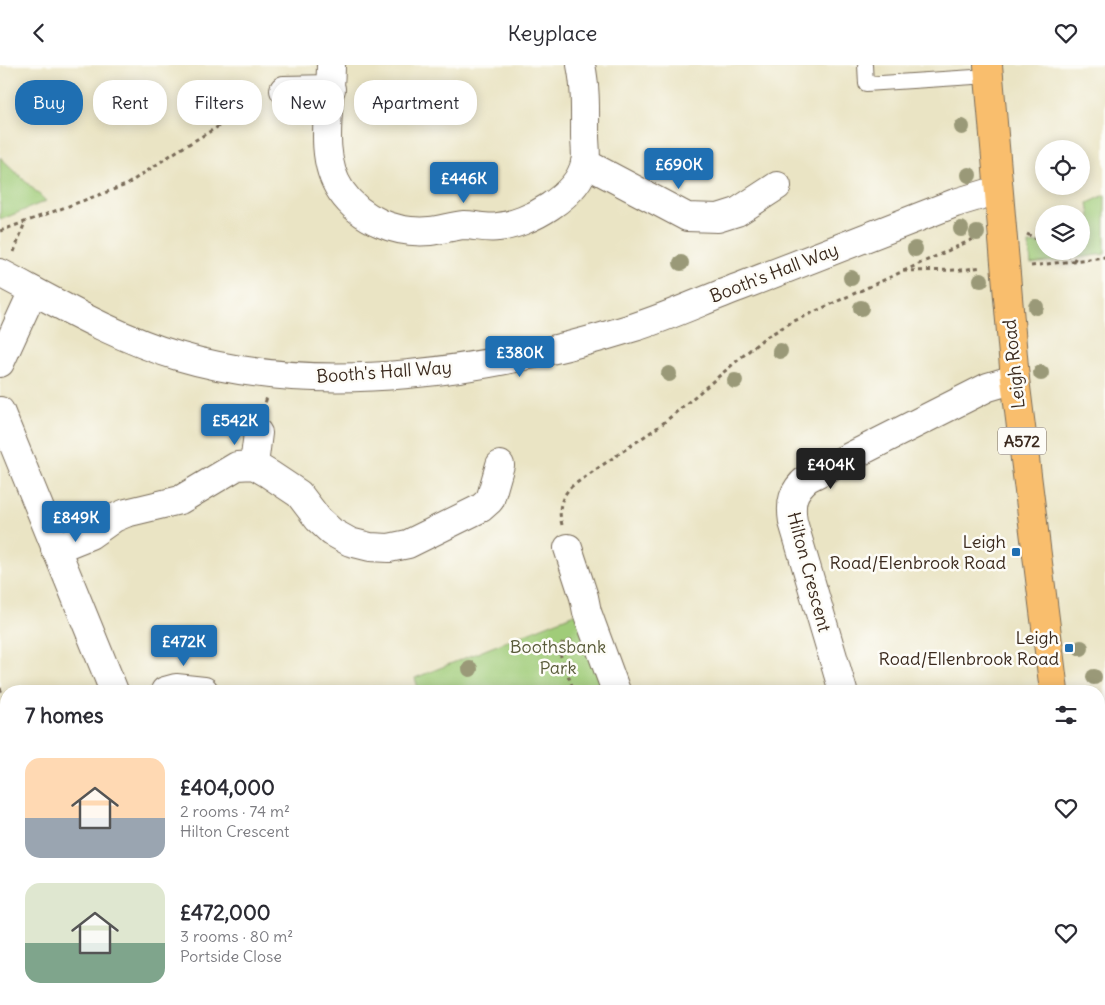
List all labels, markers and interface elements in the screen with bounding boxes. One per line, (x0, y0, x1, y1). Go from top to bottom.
icon: back (25, 19, 53, 47)
text: Keyplace (508, 19, 597, 47)
icon: heart (1052, 19, 1080, 47)
chip: Buy (15, 80, 83, 125)
chip: Rent (93, 80, 167, 125)
chip: Filters (177, 80, 262, 125)
chip: New (272, 80, 344, 125)
chip: Apartment (354, 80, 477, 125)
map controls (1035, 140, 1090, 260)
button: locate (1035, 140, 1090, 195)
pin: £690K (644, 147, 714, 190)
text: £690K (655, 154, 703, 174)
pin: £446K (429, 161, 499, 204)
text: £446K (441, 168, 487, 188)
button: layers (1035, 205, 1090, 260)
street label: Booth's Hall Way (706, 237, 841, 308)
street label: Leigh Road (997, 318, 1030, 410)
pin: £380K (485, 335, 555, 378)
text: £380K (496, 342, 544, 362)
street label: Booth's Hall Way (315, 355, 452, 388)
pin: £542K (200, 403, 270, 446)
text: £542K (212, 410, 258, 430)
road number: A572 (998, 427, 1046, 455)
pin: £404K (796, 447, 866, 490)
text: £404K (807, 454, 855, 474)
pin: £849K (41, 501, 111, 543)
text: £849K (53, 507, 99, 527)
street label: Hilton Crescent (782, 509, 837, 634)
place label: Leigh Road/Elenbrook Road (829, 530, 1006, 574)
marker: Leigh Road/Elenbrook Road (1010, 546, 1022, 558)
pin: £472K (149, 625, 219, 667)
place label: Leigh Road/Ellenbrook Road (878, 626, 1059, 670)
text: £472K (162, 631, 206, 651)
park label: Boothsbank Park (510, 635, 606, 679)
marker: Leigh Road/Ellenbrook Road (1063, 642, 1075, 654)
icon: filters (1052, 701, 1080, 729)
text: 7 homes (25, 702, 104, 729)
text: £404,000 (180, 774, 275, 801)
icon: home (65, 778, 125, 838)
icon: heart (1052, 794, 1080, 822)
text: 2 rooms · 74 m² (180, 801, 290, 821)
text: Hilton Crescent (180, 821, 290, 841)
text: £472,000 (180, 899, 271, 926)
icon: home (65, 903, 125, 963)
icon: heart (1052, 919, 1080, 947)
text: 3 rooms · 80 m² (180, 926, 293, 946)
text: Portside Close (180, 946, 282, 966)

